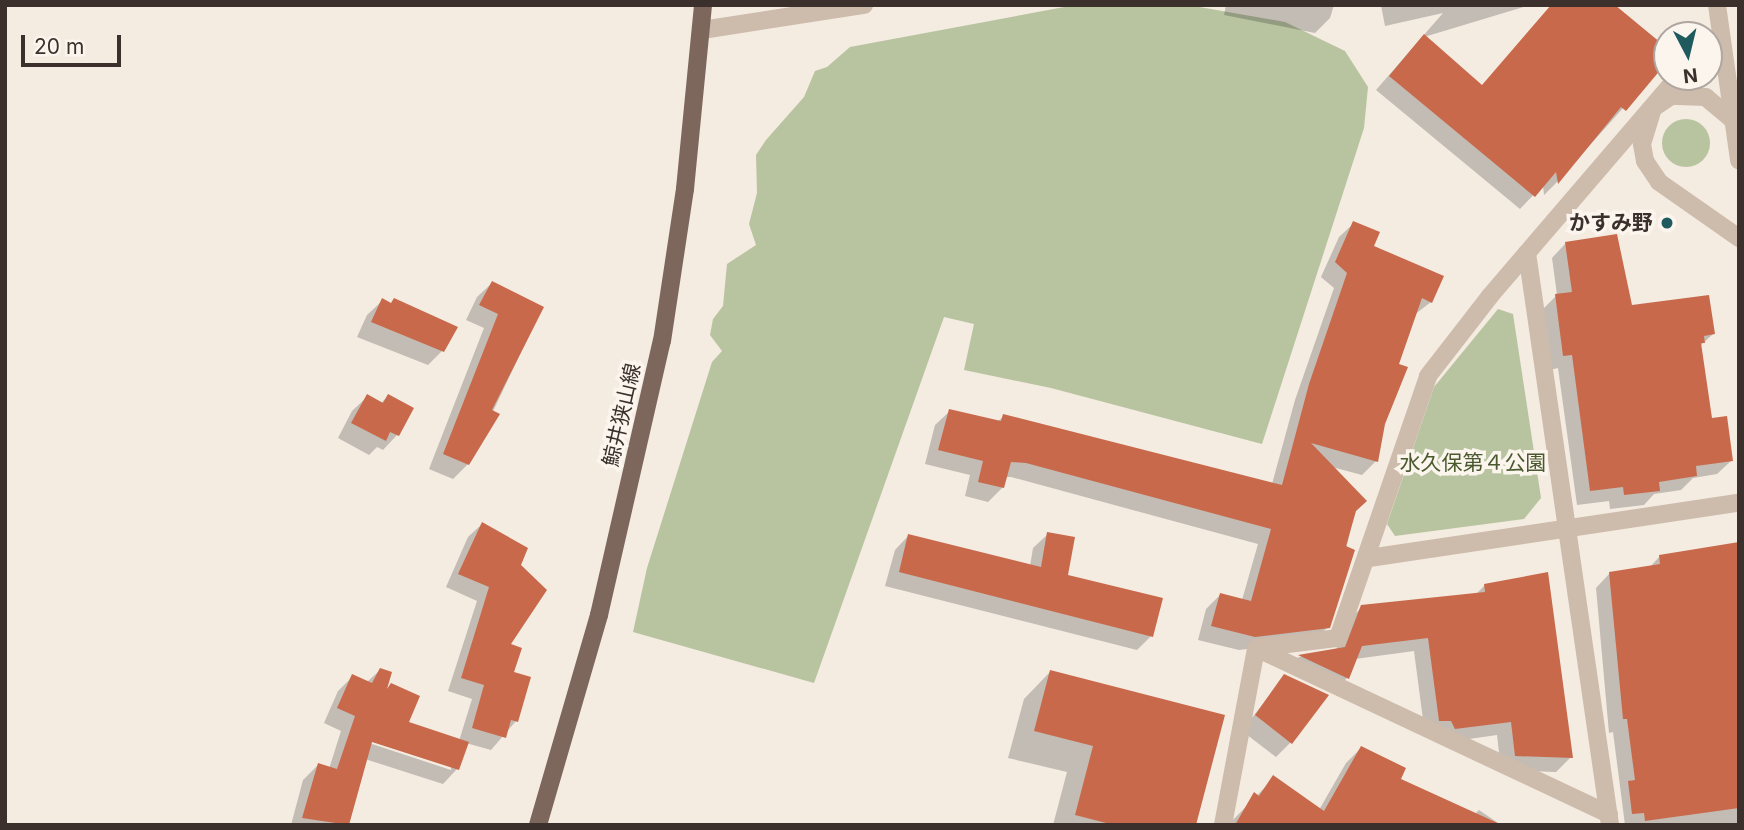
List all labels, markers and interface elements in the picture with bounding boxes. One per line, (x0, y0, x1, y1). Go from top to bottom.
scale bar (24, 21, 124, 65)
north arrow (1653, 21, 1723, 91)
text: 20 m (34, 34, 84, 59)
text: N (1682, 63, 1699, 88)
place label: かすみ野 (1569, 210, 1653, 236)
marker: かすみ野 (1659, 215, 1675, 231)
street label: 鯨井狭山線 (598, 361, 646, 469)
park label: 水久保第４公園 (1400, 450, 1546, 476)

